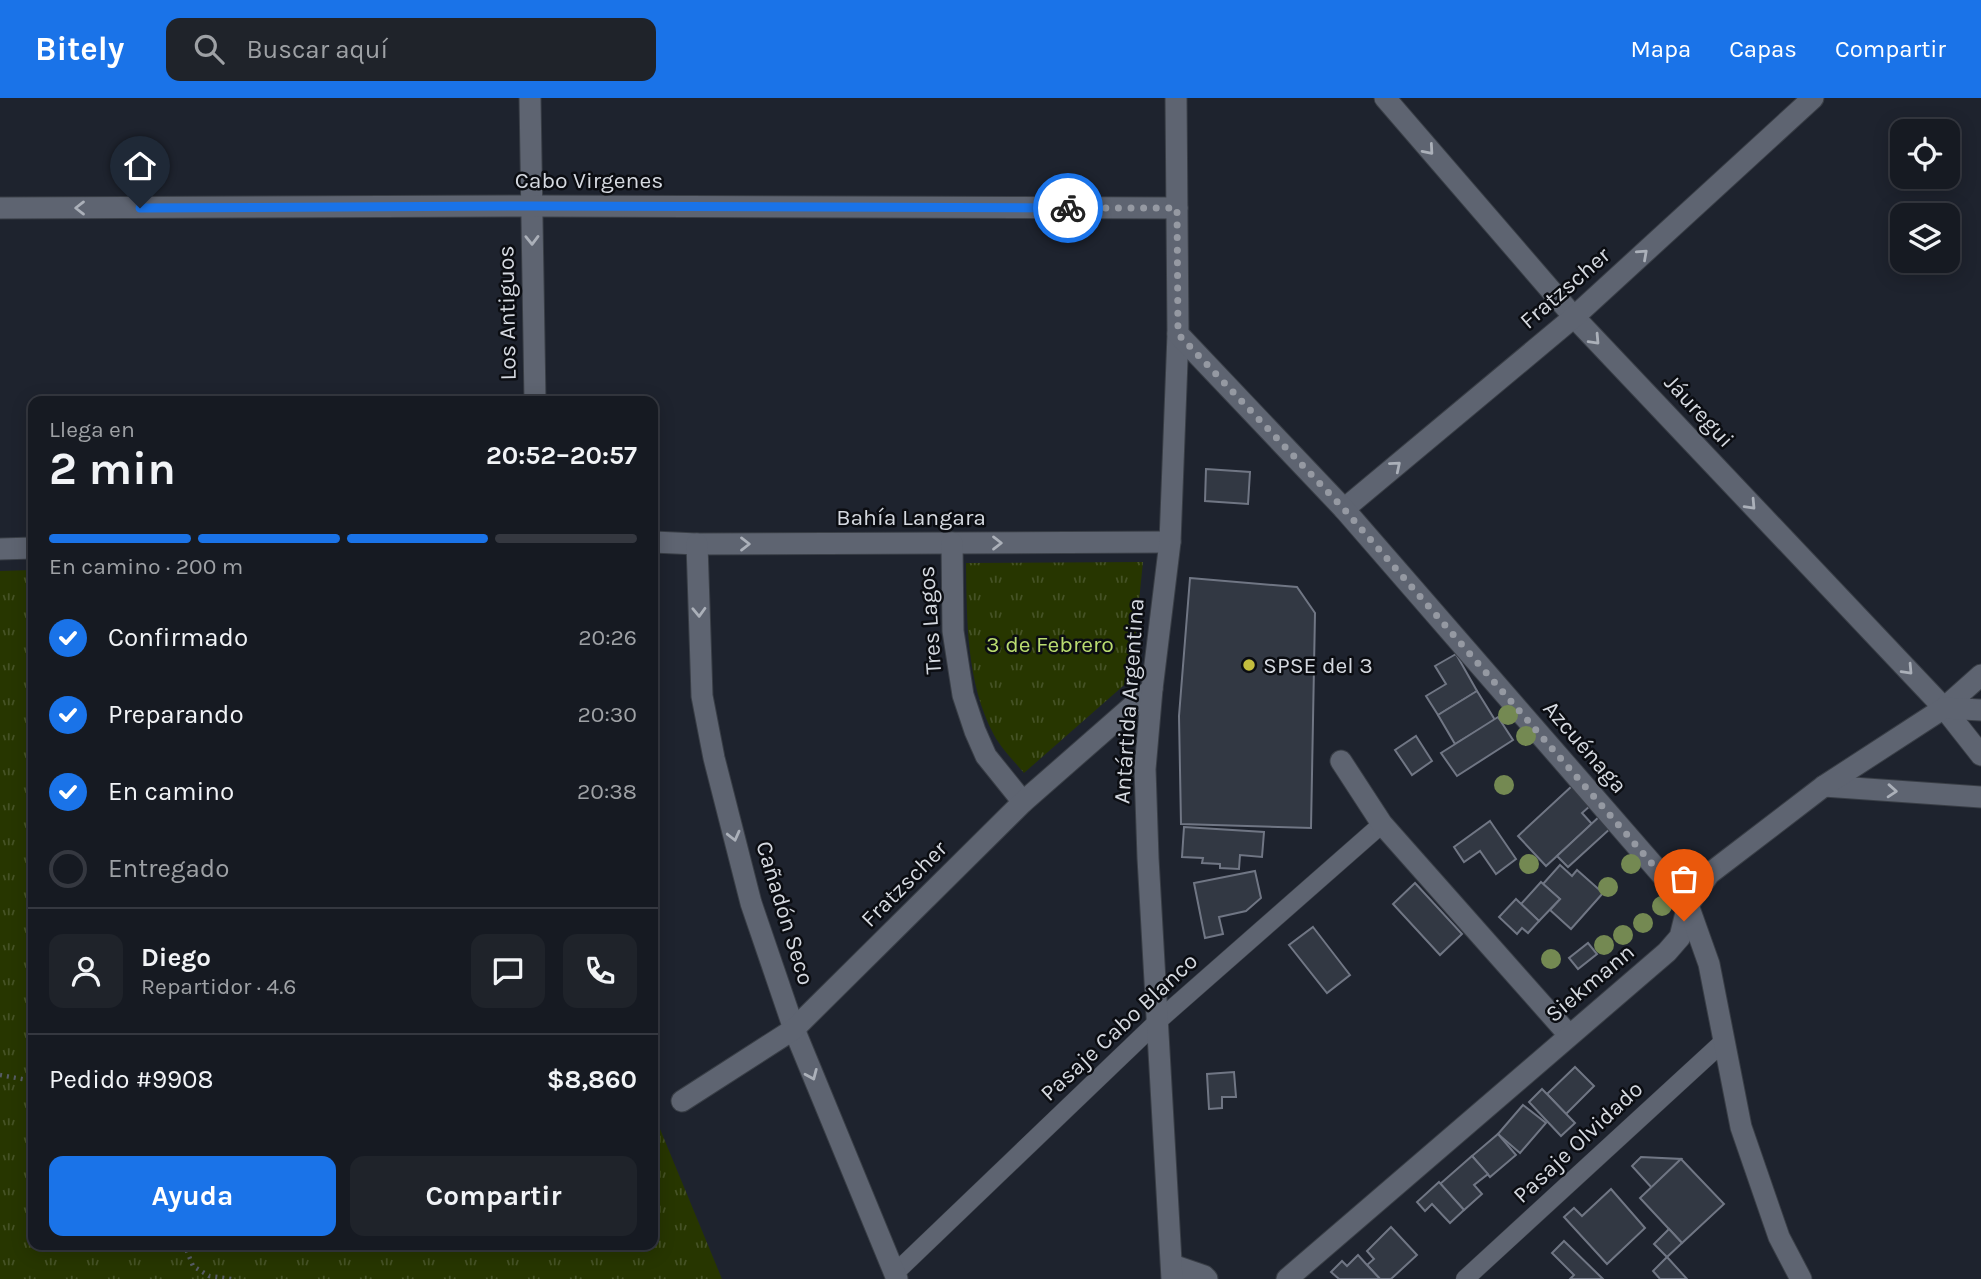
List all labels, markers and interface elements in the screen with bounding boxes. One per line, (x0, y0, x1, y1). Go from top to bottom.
search box (166, 18, 656, 81)
text: Bitely (35, 30, 124, 68)
icon: search (190, 30, 228, 68)
text: Buscar aquí (246, 34, 388, 65)
text: Mapa (1630, 35, 1691, 63)
text: Capas (1729, 35, 1797, 63)
text: Compartir (1835, 35, 1946, 63)
map controls (1890, 119, 1960, 273)
button: locate (1890, 119, 1960, 189)
pin (110, 136, 170, 208)
one-way arrow (1421, 141, 1433, 154)
icon: home (121, 147, 159, 185)
street label: Cabo Virgenes (515, 167, 663, 194)
courier (1033, 173, 1103, 243)
icon: bike (1049, 189, 1087, 227)
one-way arrow (74, 200, 84, 216)
button: layers (1890, 203, 1960, 273)
one-way arrow (525, 234, 540, 245)
street label: Fratzscher (1514, 241, 1616, 334)
street label: Los Antiguos (492, 245, 522, 381)
one-way arrow (1635, 249, 1648, 262)
one-way arrow (1586, 332, 1599, 345)
street label: Jáuregui (1659, 369, 1739, 453)
text: Llega en (49, 416, 135, 443)
text: 20:52–20:57 (486, 440, 637, 471)
text: 2 min (49, 442, 176, 496)
one-way arrow (1389, 461, 1401, 474)
one-way arrow (1743, 497, 1756, 510)
street label: Bahía Langara (836, 504, 986, 531)
one-way arrow (993, 535, 1003, 551)
one-way arrow (741, 536, 751, 552)
text: En camino · 200 m (49, 553, 243, 580)
street label: Tres Lagos (913, 565, 947, 675)
street label: Antártida Argentina (1108, 597, 1150, 805)
one-way arrow (691, 607, 706, 618)
icon: check (49, 619, 87, 657)
text: Confirmado (108, 622, 248, 653)
text: 20:26 (578, 624, 637, 651)
park label: 3 de Febrero (986, 631, 1114, 658)
place label: SPSE del 3 (1263, 652, 1373, 679)
marker: SPSE del 3 (1241, 657, 1257, 673)
one-way arrow (1899, 662, 1912, 675)
street label: Azcuénaga (1537, 695, 1633, 799)
icon: check (49, 696, 87, 734)
text: Preparando (108, 699, 244, 730)
text: 20:30 (577, 701, 637, 728)
icon: check (49, 773, 87, 811)
text: En camino (108, 776, 234, 807)
text: 20:38 (577, 778, 637, 805)
one-way arrow (1887, 783, 1898, 798)
one-way arrow (726, 830, 740, 842)
street label: Fratzscher (855, 835, 953, 933)
street label: Cañadón Seco (750, 838, 820, 988)
pin (1654, 849, 1714, 921)
text: Entregado (108, 853, 229, 884)
icon: bag (1665, 860, 1703, 898)
button: person (49, 934, 123, 1008)
button: chat (471, 934, 545, 1008)
button: phone (563, 934, 637, 1008)
street label: Siekmann (1540, 938, 1640, 1028)
text: Diego (141, 942, 211, 973)
street label: Pasaje Cabo Blanco (1035, 947, 1203, 1107)
text: Repartidor · 4.6 (141, 973, 296, 1000)
text: Pedido #9908 (49, 1064, 214, 1095)
text: $8,860 (547, 1064, 637, 1095)
one-way arrow (804, 1068, 818, 1081)
street label: Pasaje Olvidado (1508, 1075, 1648, 1209)
button: Ayuda (49, 1156, 336, 1236)
button: Compartir (350, 1156, 637, 1236)

